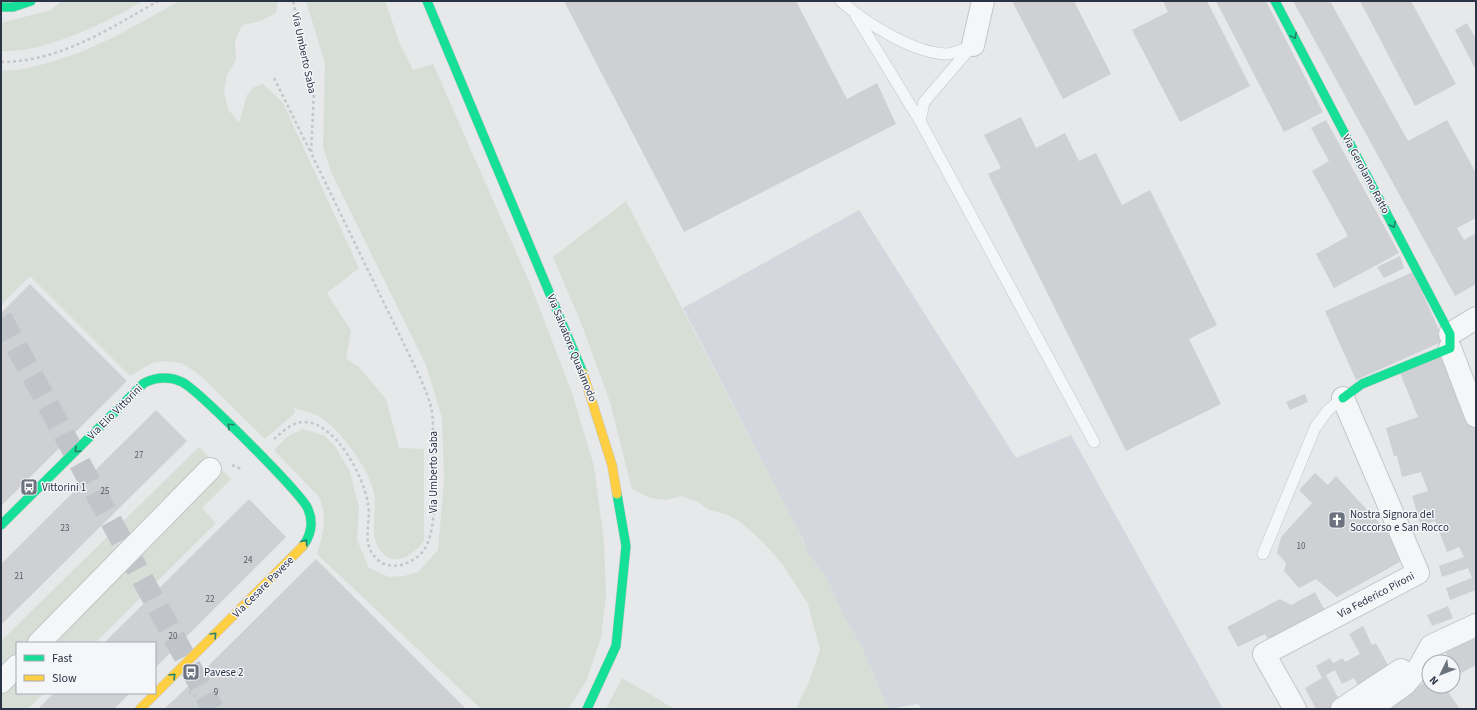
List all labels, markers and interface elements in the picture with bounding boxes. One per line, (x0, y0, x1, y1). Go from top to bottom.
street label: Via Umberto Saba (288, 11, 320, 95)
one-way arrow (1289, 31, 1296, 39)
street label: Via Gerolamo Ratto (1339, 131, 1393, 217)
one-way arrow (1388, 221, 1396, 228)
street label: Via Salvatore Quasimodo (544, 292, 600, 404)
street label: Via Elio Vittorini (84, 381, 146, 443)
one-way arrow (227, 423, 235, 431)
street label: Via Umberto Saba (426, 431, 441, 513)
one-way arrow (74, 445, 82, 453)
house number: 27 (135, 449, 144, 462)
bus stop icon: Vittorini 1 (19, 477, 39, 497)
place label: Vittorini 1 (42, 480, 86, 495)
house number: 25 (101, 485, 110, 498)
place label: Nostra Signora del Soccorso e San Rocco (1350, 507, 1449, 535)
church icon: Nostra Signora del Soccorso e San Rocco (1327, 510, 1347, 530)
house number: 23 (61, 522, 70, 535)
one-way arrow (300, 540, 307, 547)
house number: 10 (1297, 540, 1306, 553)
street label: Via Cesare Pavese (229, 553, 297, 621)
house number: 24 (244, 554, 253, 567)
street label: Via Federico Pironi (1335, 568, 1417, 622)
house number: 21 (15, 570, 23, 583)
house number: 22 (206, 593, 215, 606)
house number: 20 (169, 630, 178, 643)
one-way arrow (209, 632, 217, 640)
legend (16, 642, 156, 694)
text: Fast (52, 650, 72, 667)
north arrow (1421, 654, 1461, 694)
bus stop icon: Pavese 2 (181, 662, 201, 682)
place label: Pavese 2 (204, 665, 244, 680)
text: Slow (52, 670, 77, 687)
one-way arrow (168, 673, 176, 681)
text: N (1426, 673, 1442, 688)
house number: 9 (214, 686, 219, 699)

